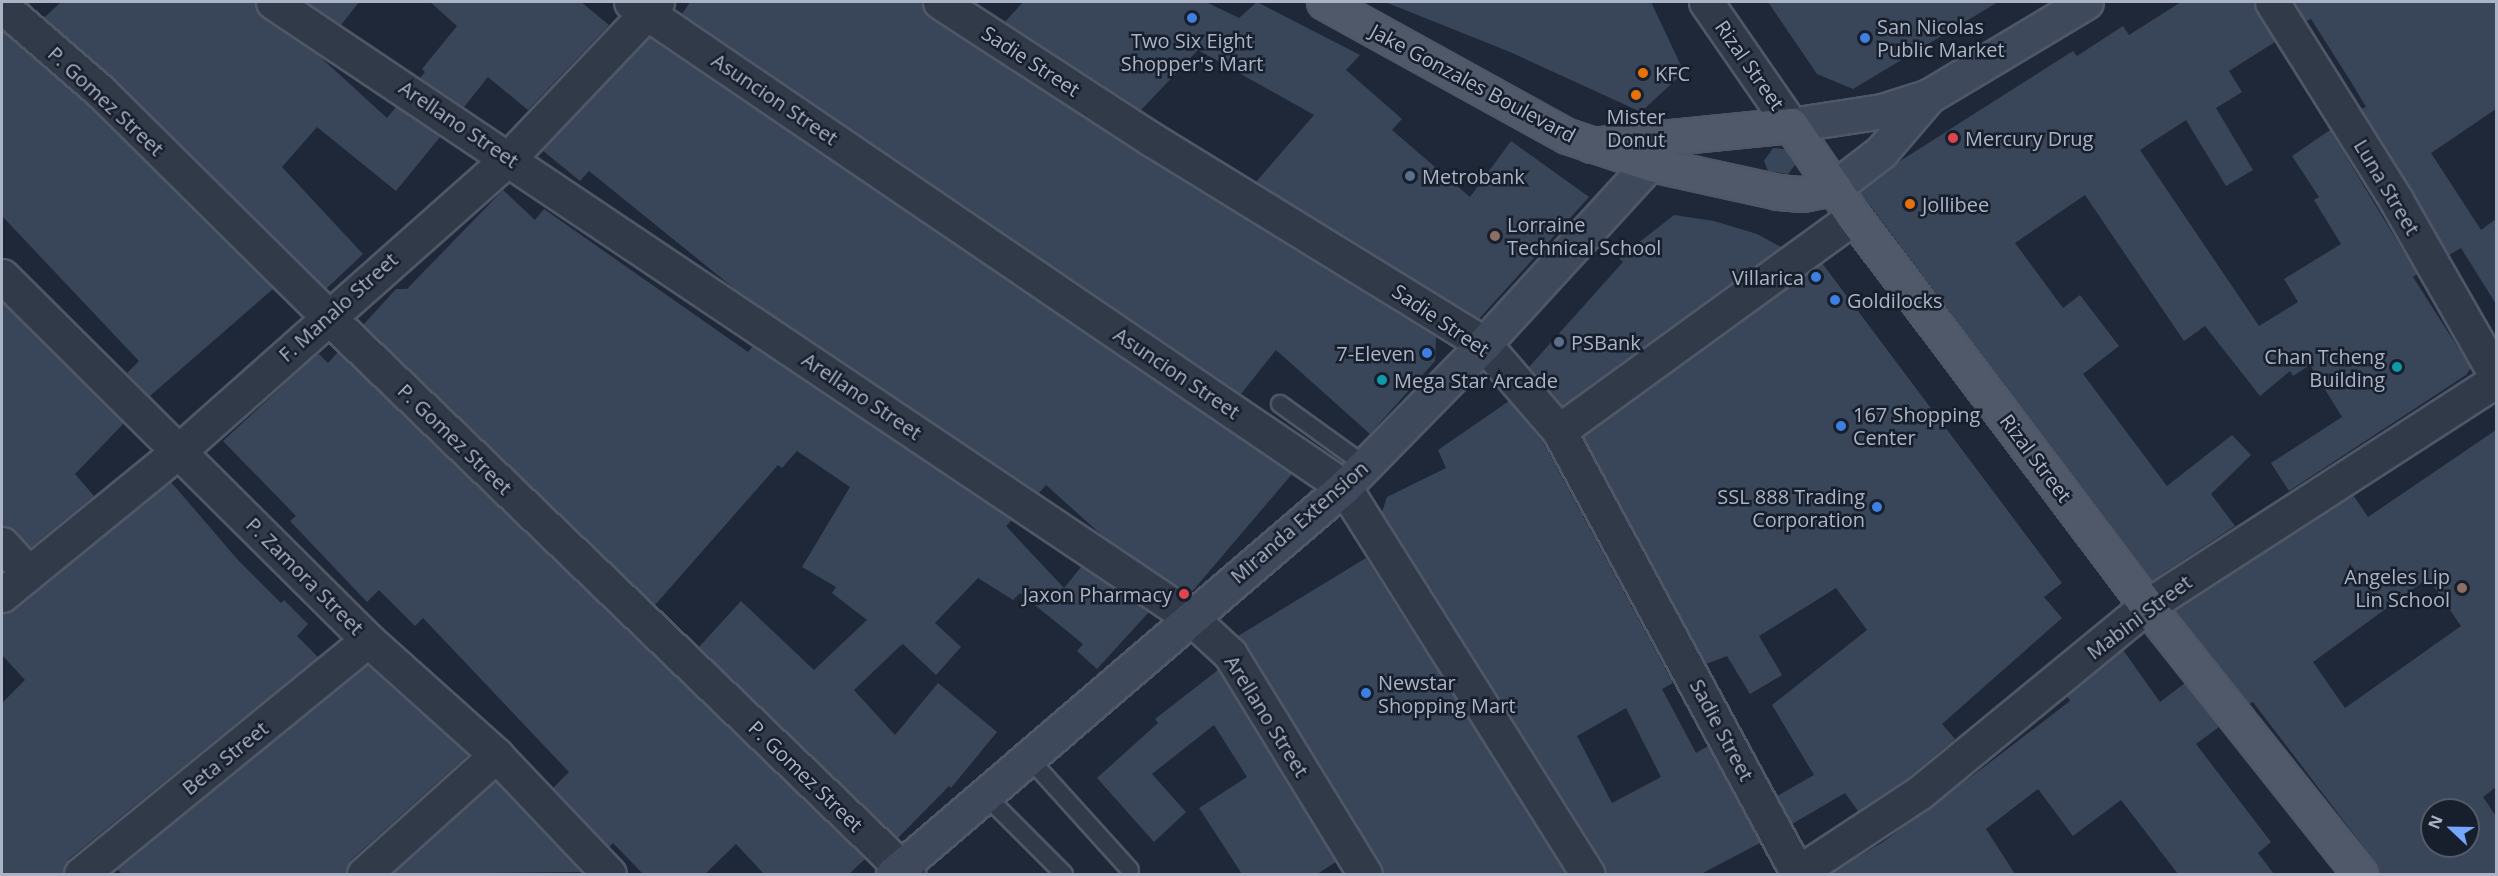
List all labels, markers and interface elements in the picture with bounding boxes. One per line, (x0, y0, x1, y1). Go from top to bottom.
marker: Two Six Eight Shopper's Mart (1185, 11, 1199, 25)
place label: San Nicolas Public Market (1877, 14, 2005, 61)
street label: Rizal Street (1710, 16, 1790, 114)
street label: Jake Gonzales Boulevard (1366, 19, 1580, 147)
street label: Sadie Street (978, 21, 1084, 101)
place label: Two Six Eight Shopper's Mart (1121, 28, 1263, 75)
marker: San Nicolas Public Market (1858, 31, 1872, 45)
street label: P. Gomez Street (43, 41, 169, 161)
street label: Asuncion Street (707, 48, 843, 150)
place label: KFC (1655, 61, 1690, 85)
marker: KFC (1636, 66, 1650, 80)
street label: Arellano Street (395, 75, 523, 173)
marker: Mister Donut (1629, 88, 1643, 102)
place label: Mister Donut (1606, 104, 1666, 151)
place label: Mercury Drug (1965, 126, 2093, 150)
marker: Mercury Drug (1946, 131, 1960, 145)
street label: Luna Street (2349, 135, 2425, 239)
place label: Metrobank (1422, 164, 1525, 188)
marker: Metrobank (1403, 169, 1417, 183)
place label: Jollibee (1922, 192, 1989, 216)
marker: Jollibee (1903, 197, 1917, 211)
place label: Lorraine Technical School (1507, 213, 1661, 260)
marker: Lorraine Technical School (1488, 229, 1502, 243)
street label: F. Manalo Street (274, 247, 402, 367)
place label: Villarica (1732, 265, 1804, 289)
marker: Villarica (1809, 270, 1823, 284)
street label: Sadie Street (1388, 279, 1494, 361)
place label: Goldilocks (1847, 288, 1943, 312)
marker: Goldilocks (1828, 293, 1842, 307)
street label: Asuncion Street (1109, 322, 1245, 424)
place label: PSBank (1571, 330, 1641, 354)
marker: PSBank (1552, 335, 1566, 349)
place label: 7-Eleven (1336, 341, 1415, 365)
place label: Chan Tcheng Building (2264, 344, 2385, 391)
marker: 7-Eleven (1420, 346, 1434, 360)
street label: Arellano Street (798, 347, 926, 445)
marker: Chan Tcheng Building (2390, 360, 2404, 374)
place label: Mega Star Arcade (1394, 368, 1558, 392)
marker: Mega Star Arcade (1375, 373, 1389, 387)
street label: P. Gomez Street (393, 379, 517, 499)
place label: 167 Shopping Center (1853, 402, 1980, 449)
street label: Rizal Street (1995, 409, 2077, 507)
marker: 167 Shopping Center (1834, 419, 1848, 433)
street label: Miranda Extension (1225, 456, 1373, 588)
place label: SSL 888 Trading Corporation (1717, 484, 1865, 531)
marker: SSL 888 Trading Corporation (1870, 500, 1884, 514)
street label: P. Zamora Street (241, 512, 369, 640)
place label: Angeles Lip Lin School (2344, 564, 2450, 611)
street label: Mabini Street (2082, 570, 2196, 664)
marker: Angeles Lip Lin School (2455, 581, 2469, 595)
place label: Jaxon Pharmacy (1023, 582, 1172, 606)
marker: Jaxon Pharmacy (1177, 587, 1191, 601)
street label: Arellano Street (1220, 651, 1314, 781)
place label: Newstar Shopping Mart (1378, 670, 1516, 717)
street label: Sadie Street (1685, 675, 1759, 785)
marker: Newstar Shopping Mart (1359, 686, 1373, 700)
street label: Beta Street (177, 716, 273, 800)
street label: P. Gomez Street (744, 716, 868, 836)
north arrow (2420, 798, 2480, 858)
text: N (2423, 812, 2448, 832)

